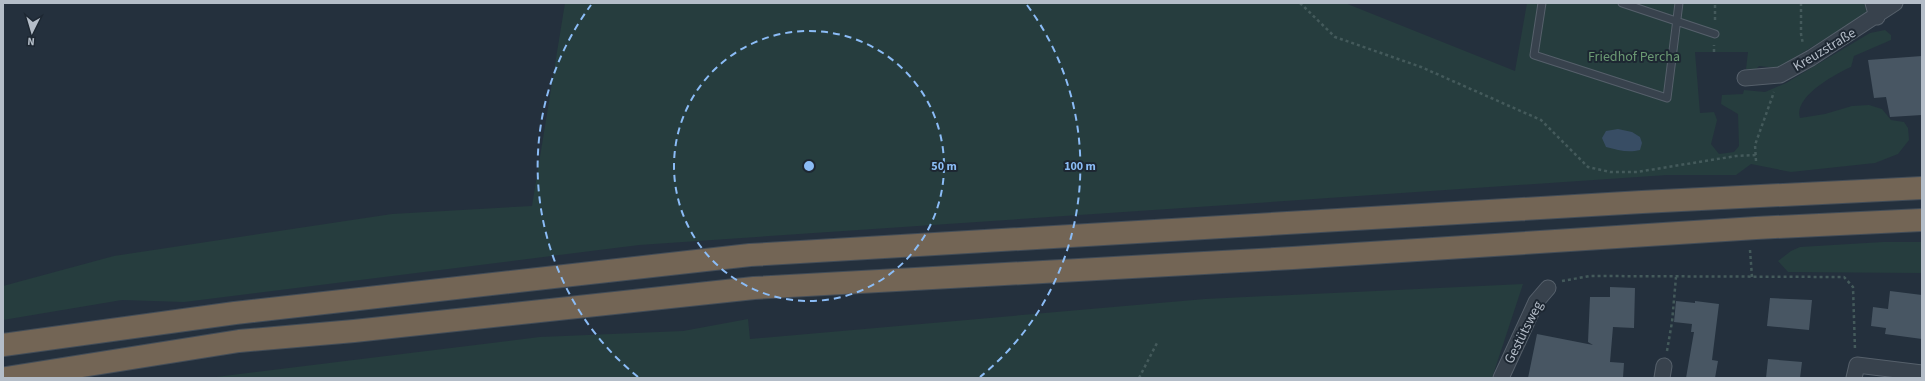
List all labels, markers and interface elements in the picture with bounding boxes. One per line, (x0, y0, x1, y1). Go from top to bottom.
north arrow (12, 12, 52, 52)
street label: Kreuzstraße (1789, 23, 1860, 77)
text: N (27, 34, 35, 49)
park label: Friedhof Percha (1588, 47, 1680, 67)
text: 50 m (931, 158, 957, 175)
text: 100 m (1064, 158, 1096, 175)
centre of rings (802, 159, 816, 173)
street label: Gestütsweg (1500, 298, 1548, 367)

